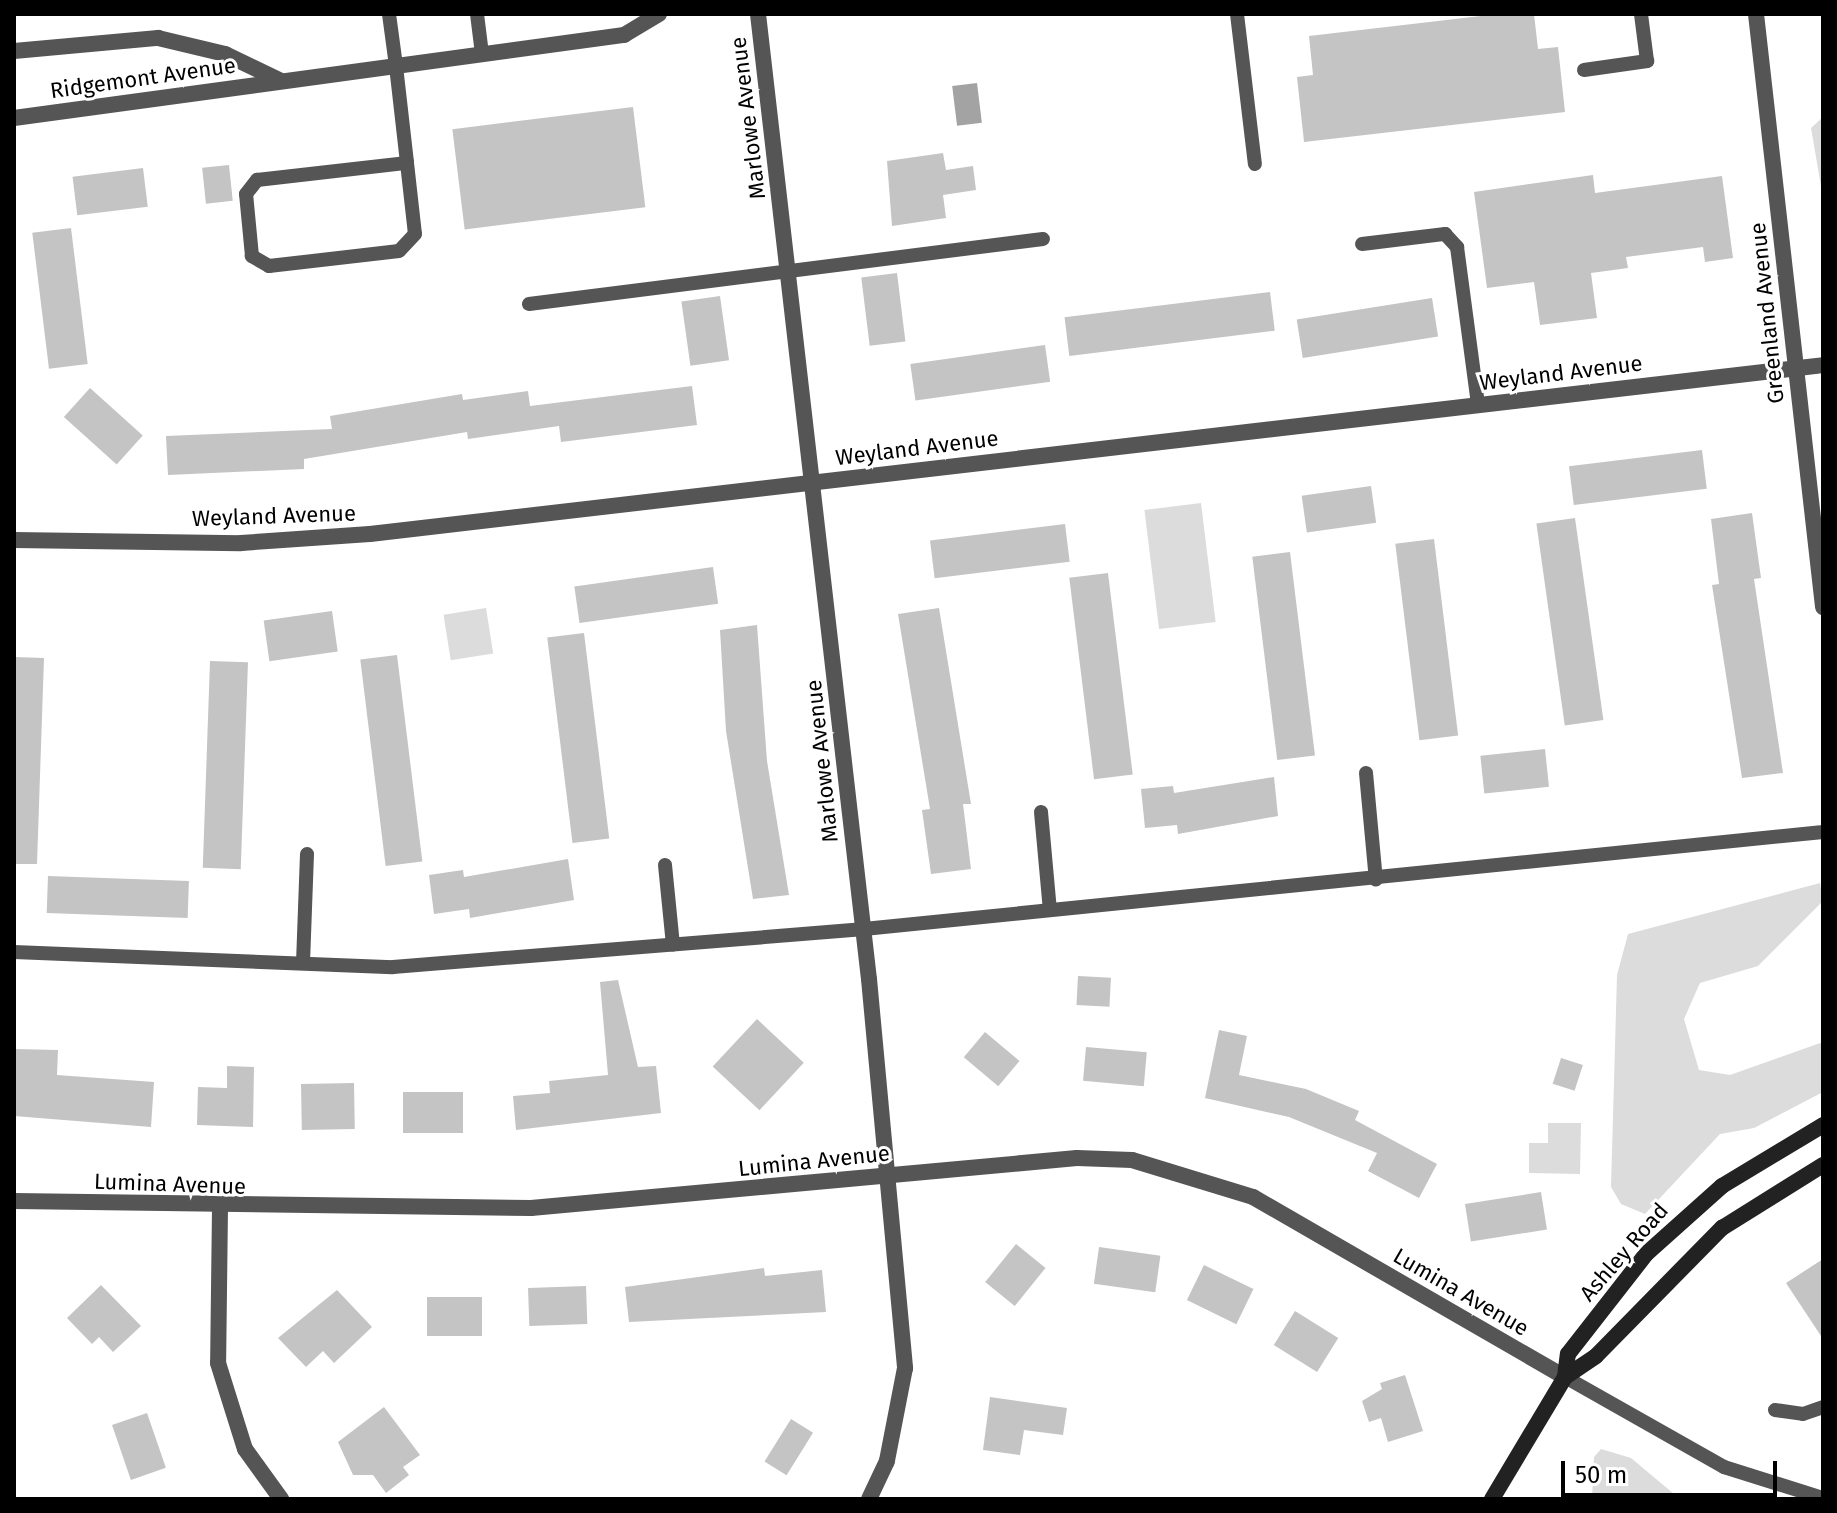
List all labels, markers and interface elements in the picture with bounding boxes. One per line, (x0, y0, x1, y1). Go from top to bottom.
street label: Marlowe Avenue (725, 35, 771, 201)
street label: Ridgemont Avenue (49, 52, 237, 104)
street label: Greenland Avenue (1744, 221, 1790, 405)
street label: Weyland Avenue (1478, 350, 1644, 396)
street label: Weyland Avenue (834, 425, 1000, 471)
street label: Weyland Avenue (192, 500, 356, 532)
street label: Marlowe Avenue (800, 678, 844, 844)
street label: Lumina Avenue (737, 1140, 891, 1182)
street label: Lumina Avenue (93, 1168, 247, 1200)
street label: Ashley Road (1574, 1198, 1674, 1306)
street label: Lumina Avenue (1388, 1243, 1534, 1341)
scale bar (1565, 1445, 1781, 1495)
text: 50 m (1575, 1461, 1627, 1489)

